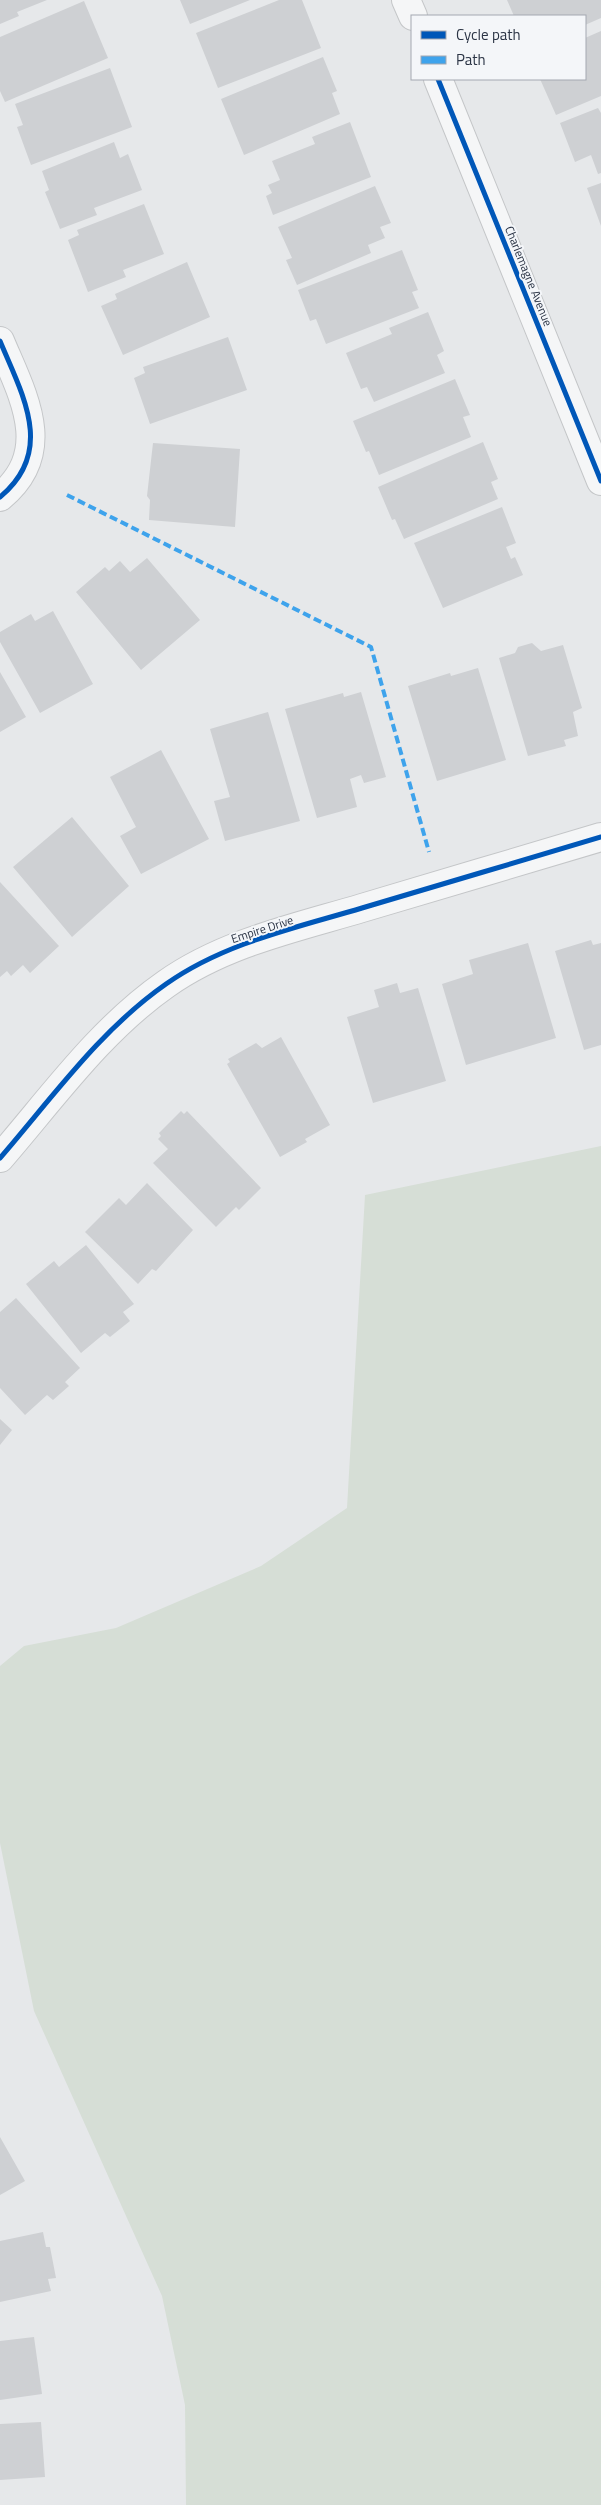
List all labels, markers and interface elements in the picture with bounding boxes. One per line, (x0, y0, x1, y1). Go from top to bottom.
legend (411, 15, 586, 80)
text: Cycle path (456, 23, 521, 46)
text: Path (456, 48, 486, 71)
street label: Charlemagne Avenue (500, 223, 558, 329)
street label: Empire Drive (228, 910, 296, 948)

